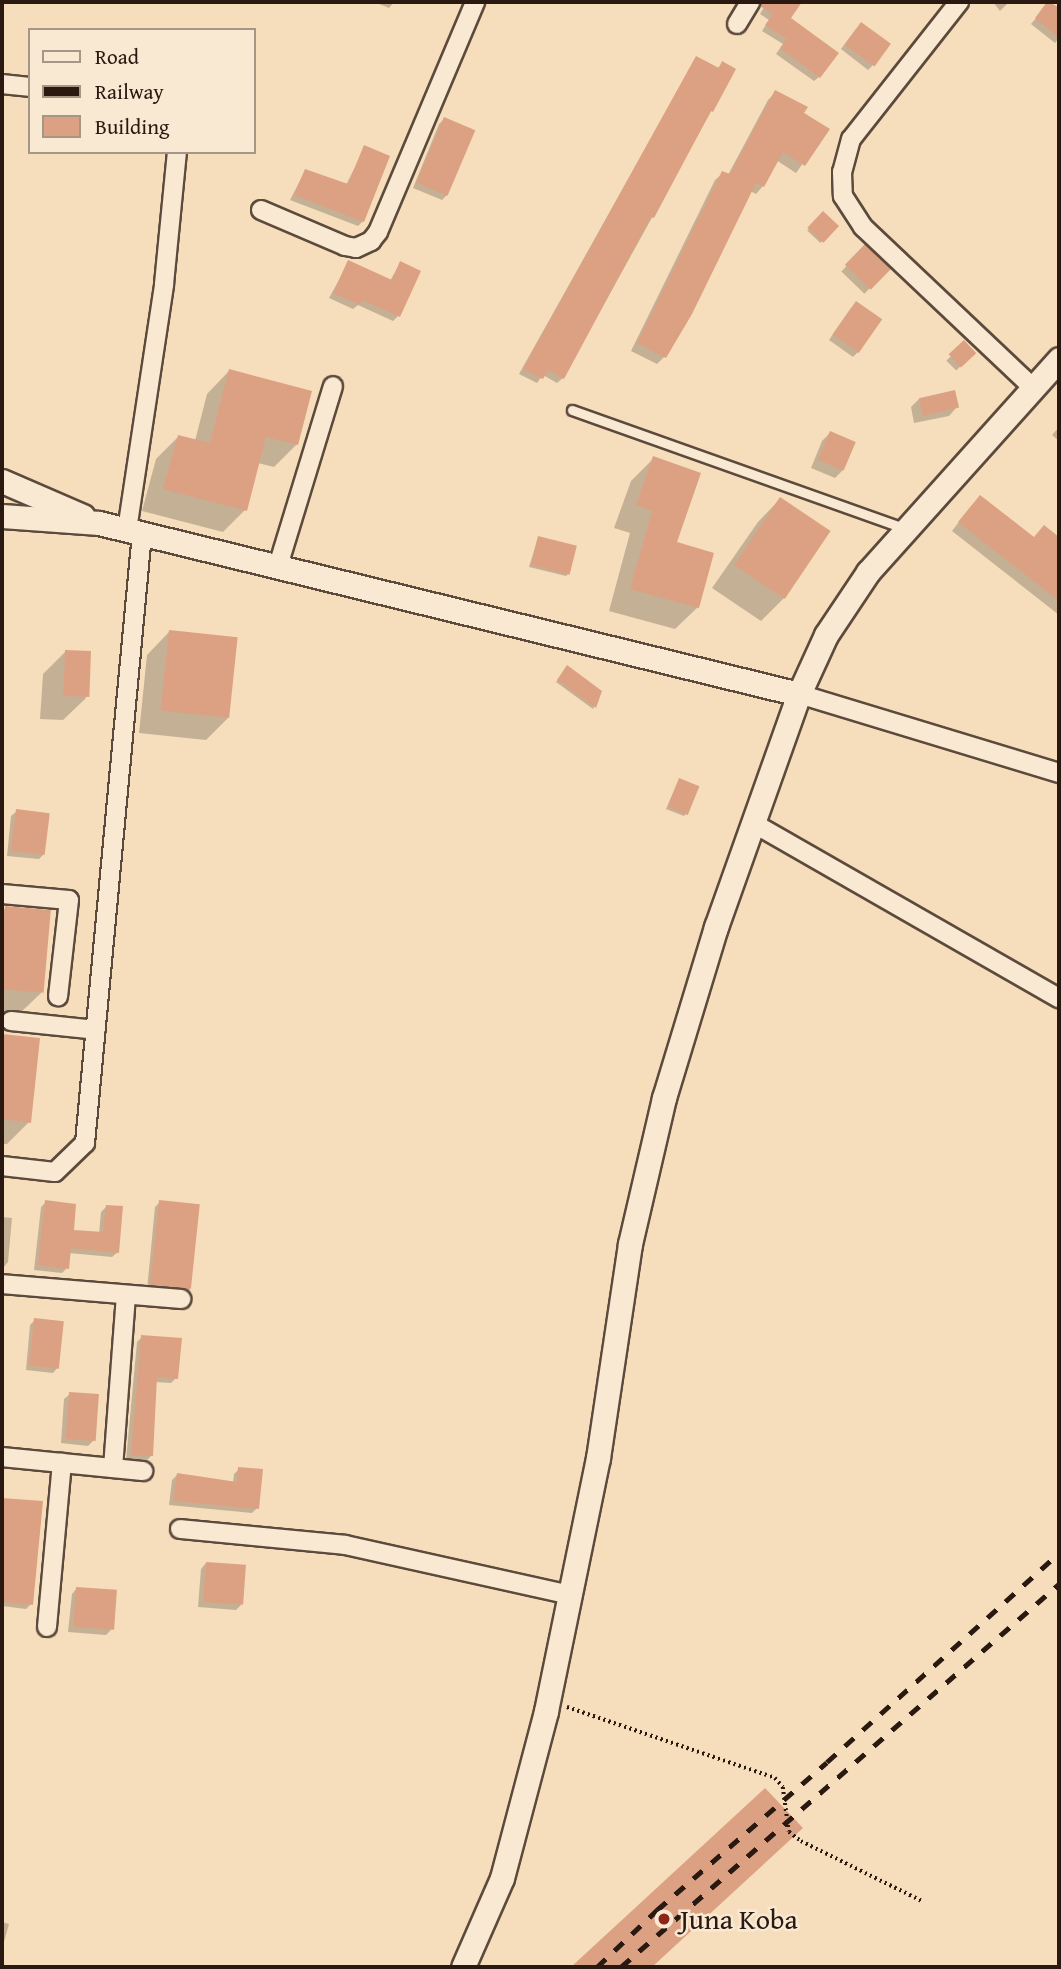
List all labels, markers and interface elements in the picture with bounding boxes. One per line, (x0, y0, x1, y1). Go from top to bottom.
legend (28, 28, 256, 154)
text: Road (95, 41, 139, 72)
text: Railway (95, 76, 164, 107)
text: Building (95, 111, 169, 142)
place label: Juna Koba (680, 1902, 798, 1936)
marker: Juna Koba (654, 1909, 674, 1929)

